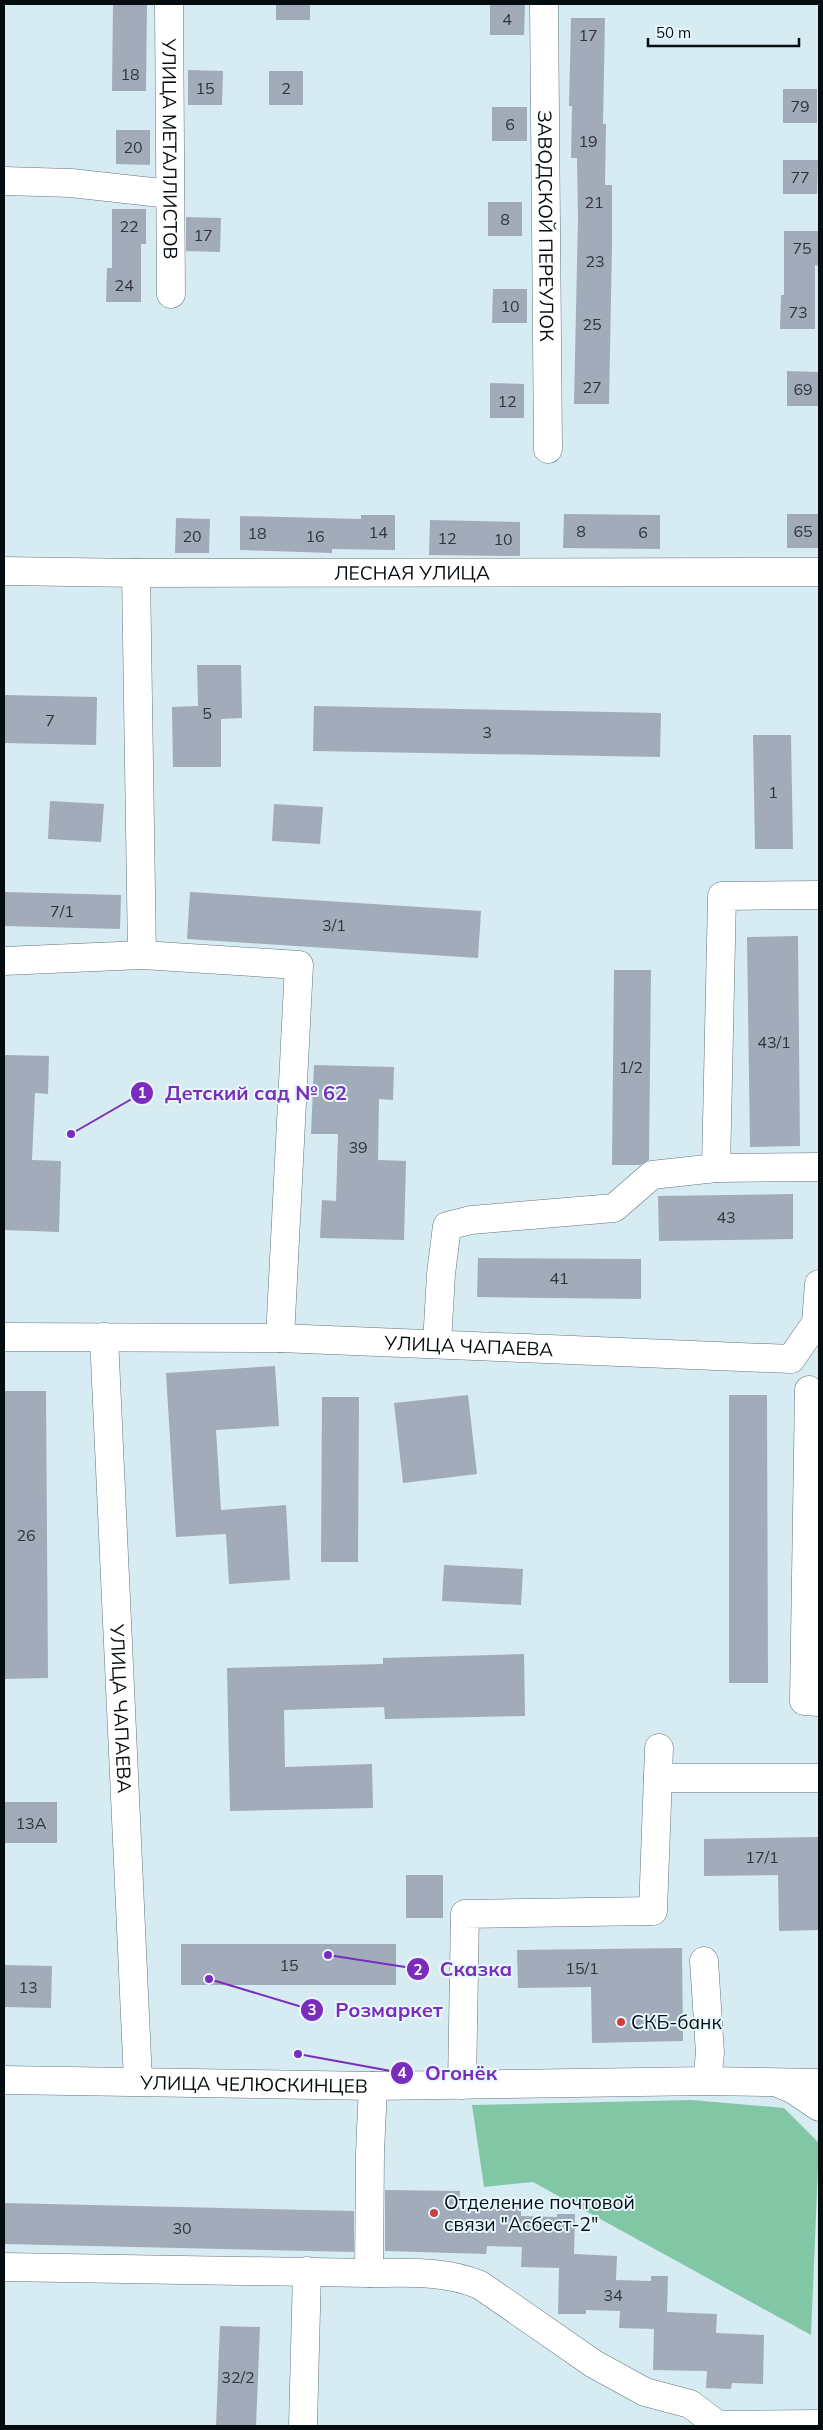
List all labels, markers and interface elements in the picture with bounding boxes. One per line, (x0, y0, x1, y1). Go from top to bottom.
house number: 4 (502, 9, 512, 29)
scale bar (648, 15, 799, 47)
text: 50 m (656, 23, 691, 42)
house number: 17 (578, 25, 598, 45)
street label: УЛИЦА МЕТАЛЛИСТОВ (157, 37, 183, 260)
house number: 18 (120, 64, 140, 84)
house number: 15 (195, 78, 215, 98)
house number: 2 (281, 78, 291, 98)
house number: 79 (790, 96, 810, 116)
street label: ЗАВОДСКОЙ ПЕРЕУЛОК (533, 110, 559, 342)
house number: 6 (505, 114, 515, 134)
house number: 19 (578, 131, 598, 151)
house number: 20 (123, 137, 143, 157)
house number: 77 (790, 167, 810, 187)
house number: 21 (584, 192, 604, 212)
house number: 8 (500, 209, 510, 229)
house number: 22 (119, 216, 139, 236)
house number: 17 (193, 225, 213, 245)
house number: 75 (792, 238, 812, 258)
house number: 23 (585, 251, 605, 271)
house number: 24 (114, 275, 134, 295)
house number: 10 (500, 296, 520, 316)
house number: 73 (788, 302, 808, 322)
house number: 25 (582, 314, 602, 334)
house number: 27 (582, 377, 602, 397)
house number: 69 (793, 379, 813, 399)
house number: 12 (497, 391, 517, 411)
house number: 8 (576, 521, 586, 541)
house number: 65 (793, 521, 813, 541)
house number: 14 (368, 522, 388, 542)
house number: 6 (638, 522, 648, 542)
house number: 18 (247, 523, 267, 543)
house number: 20 (182, 526, 202, 546)
house number: 16 (305, 526, 325, 546)
house number: 12 (437, 528, 457, 548)
house number: 10 (493, 529, 513, 549)
street label: ЛЕСНАЯ УЛИЦА (334, 560, 490, 585)
house number: 5 (202, 703, 212, 723)
house number: 7 (45, 710, 55, 730)
house number: 3 (482, 722, 492, 742)
house number: 1 (768, 782, 778, 802)
house number: 7/1 (50, 901, 74, 921)
house number: 3/1 (322, 915, 346, 935)
house number: 43/1 (757, 1032, 791, 1052)
house number: 1/2 (619, 1057, 643, 1077)
callout: Детский сад № 62 (130, 1076, 357, 1111)
text: Детский сад № 62 (165, 1080, 347, 1105)
text: 1 (137, 1083, 147, 1102)
house number: 39 (348, 1137, 368, 1157)
house number: 43 (716, 1207, 736, 1227)
house number: 41 (549, 1268, 569, 1288)
street label: УЛИЦА ЧАПАЕВА (383, 1330, 554, 1361)
house number: 26 (16, 1525, 36, 1545)
street label: УЛИЦА ЧАПАЕВА (105, 1623, 137, 1794)
house number: 13А (16, 1813, 47, 1833)
house number: 17/1 (745, 1847, 779, 1867)
callout: Сказка (405, 1952, 523, 1987)
house number: 15 (279, 1955, 299, 1975)
text: Сказка (440, 1956, 512, 1981)
house number: 15/1 (565, 1958, 599, 1978)
text: 2 (413, 1960, 423, 1979)
house number: 13 (18, 1977, 38, 1997)
callout: Розмаркет (300, 1993, 452, 2028)
text: Розмаркет (335, 1997, 443, 2022)
text: 3 (307, 2000, 317, 2019)
place label: СКБ-банк (631, 2010, 722, 2034)
marker: СКБ-банк (615, 2016, 627, 2028)
callout: Огонёк (390, 2056, 507, 2091)
text: Огонёк (425, 2060, 498, 2085)
text: 4 (397, 2063, 407, 2082)
street label: УЛИЦА ЧЕЛЮСКИНЦЕВ (139, 2070, 368, 2098)
place label: Отделение почтовой связи "Асбест-2" (444, 2190, 635, 2236)
marker: Отделение почтовой связи "Асбест-2" (428, 2207, 440, 2219)
house number: 30 (172, 2218, 192, 2238)
house number: 34 (603, 2285, 623, 2305)
house number: 32/2 (221, 2367, 255, 2387)

